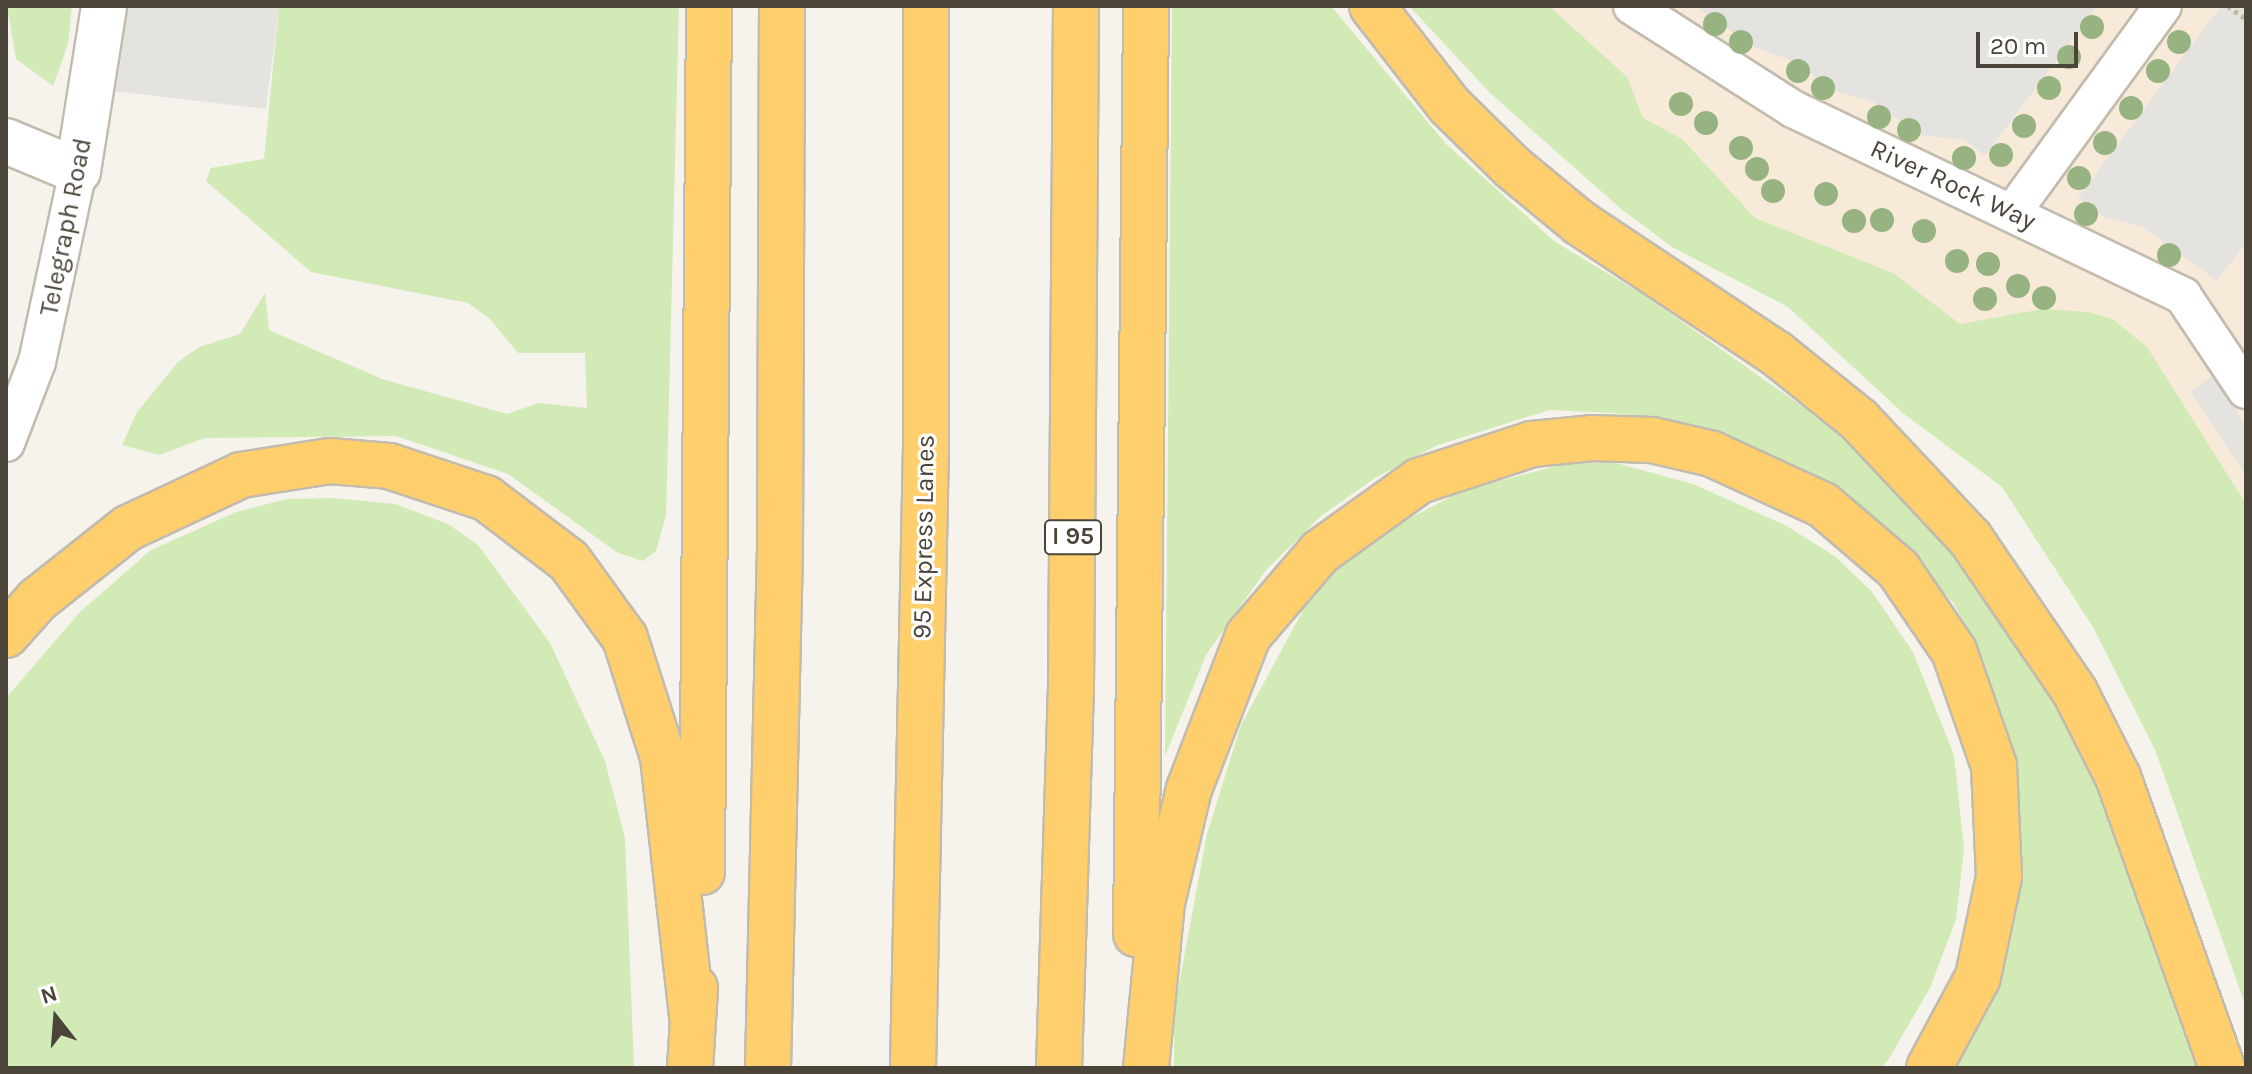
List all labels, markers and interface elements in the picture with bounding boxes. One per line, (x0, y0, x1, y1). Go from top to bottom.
scale bar (1980, 16, 2082, 66)
text: 20 m (1990, 32, 2046, 60)
street label: River Rock Way (1865, 133, 2041, 237)
street label: Telegraph Road (33, 136, 99, 318)
street label: 95 Express Lanes (907, 435, 941, 639)
road number: I 95 (1043, 517, 1103, 557)
north arrow (16, 978, 96, 1058)
text: N (38, 980, 60, 1010)

